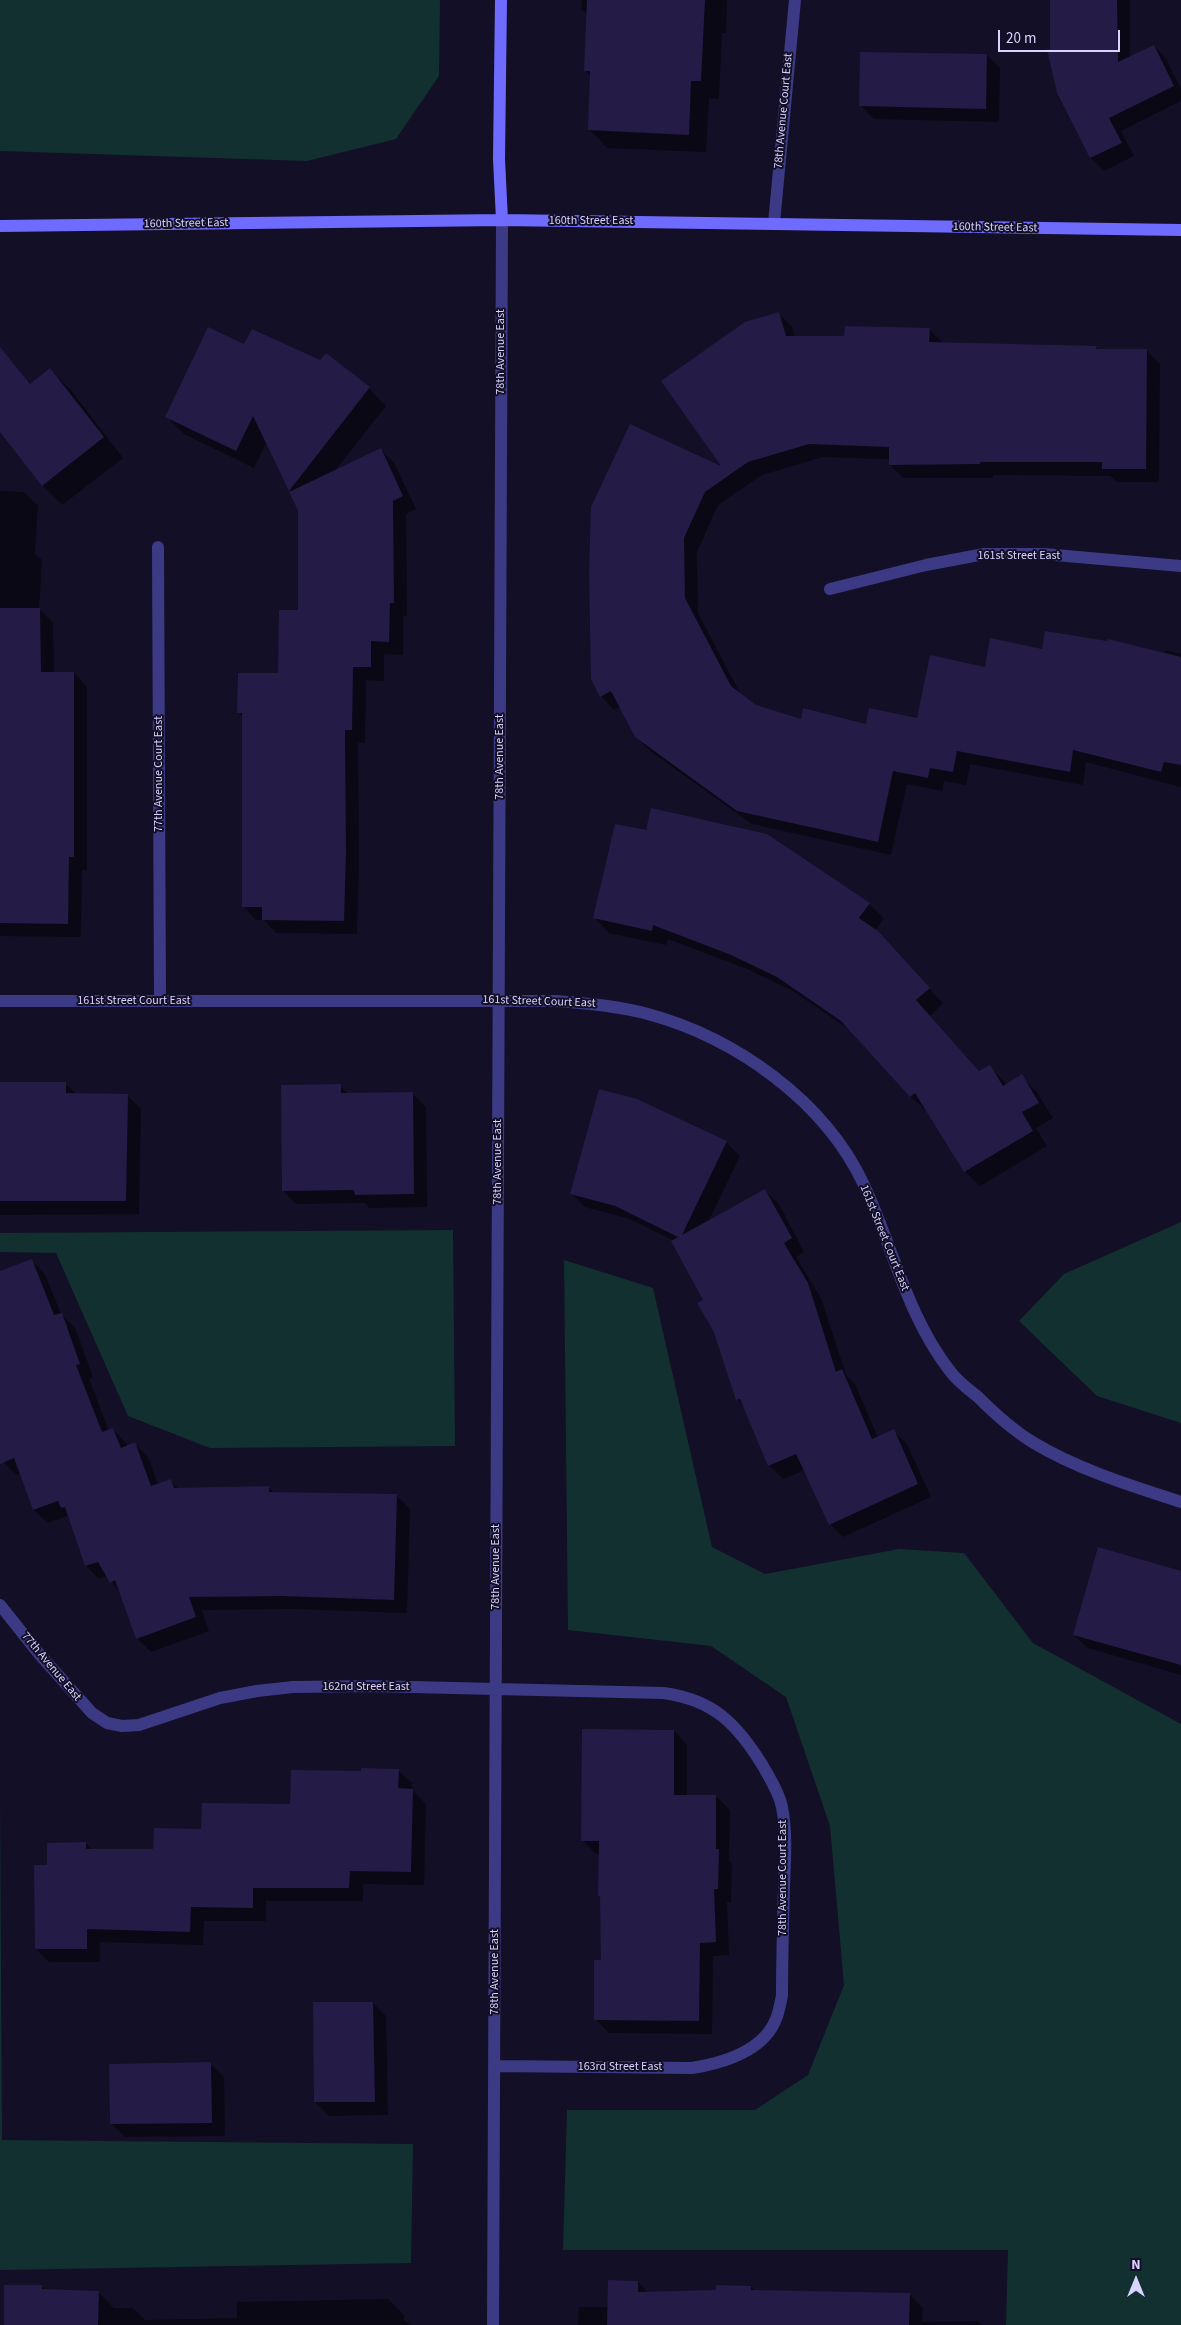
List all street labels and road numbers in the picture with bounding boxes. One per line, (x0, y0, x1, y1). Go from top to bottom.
street label: 78th Avenue Court East (772, 53, 796, 169)
street label: 160th Street East (549, 214, 633, 228)
street label: 160th Street East (144, 216, 228, 232)
street label: 160th Street East (953, 220, 1037, 236)
street label: 78th Avenue East (494, 309, 508, 395)
street label: 161st Street East (978, 549, 1060, 563)
street label: 78th Avenue East (493, 714, 507, 800)
street label: 77th Avenue Court East (152, 716, 166, 832)
street label: 161st Street Court East (482, 993, 596, 1011)
street label: 161st Street Court East (77, 994, 191, 1008)
street label: 78th Avenue East (491, 1119, 505, 1205)
street label: 161st Street Court East (856, 1183, 912, 1293)
street label: 78th Avenue East (489, 1524, 503, 1610)
street label: 77th Avenue East (18, 1630, 84, 1704)
street label: 162nd Street East (322, 1680, 410, 1694)
street label: 78th Avenue Court East (776, 1820, 790, 1936)
street label: 78th Avenue East (488, 1929, 502, 2015)
street label: 163rd Street East (578, 2060, 662, 2074)

